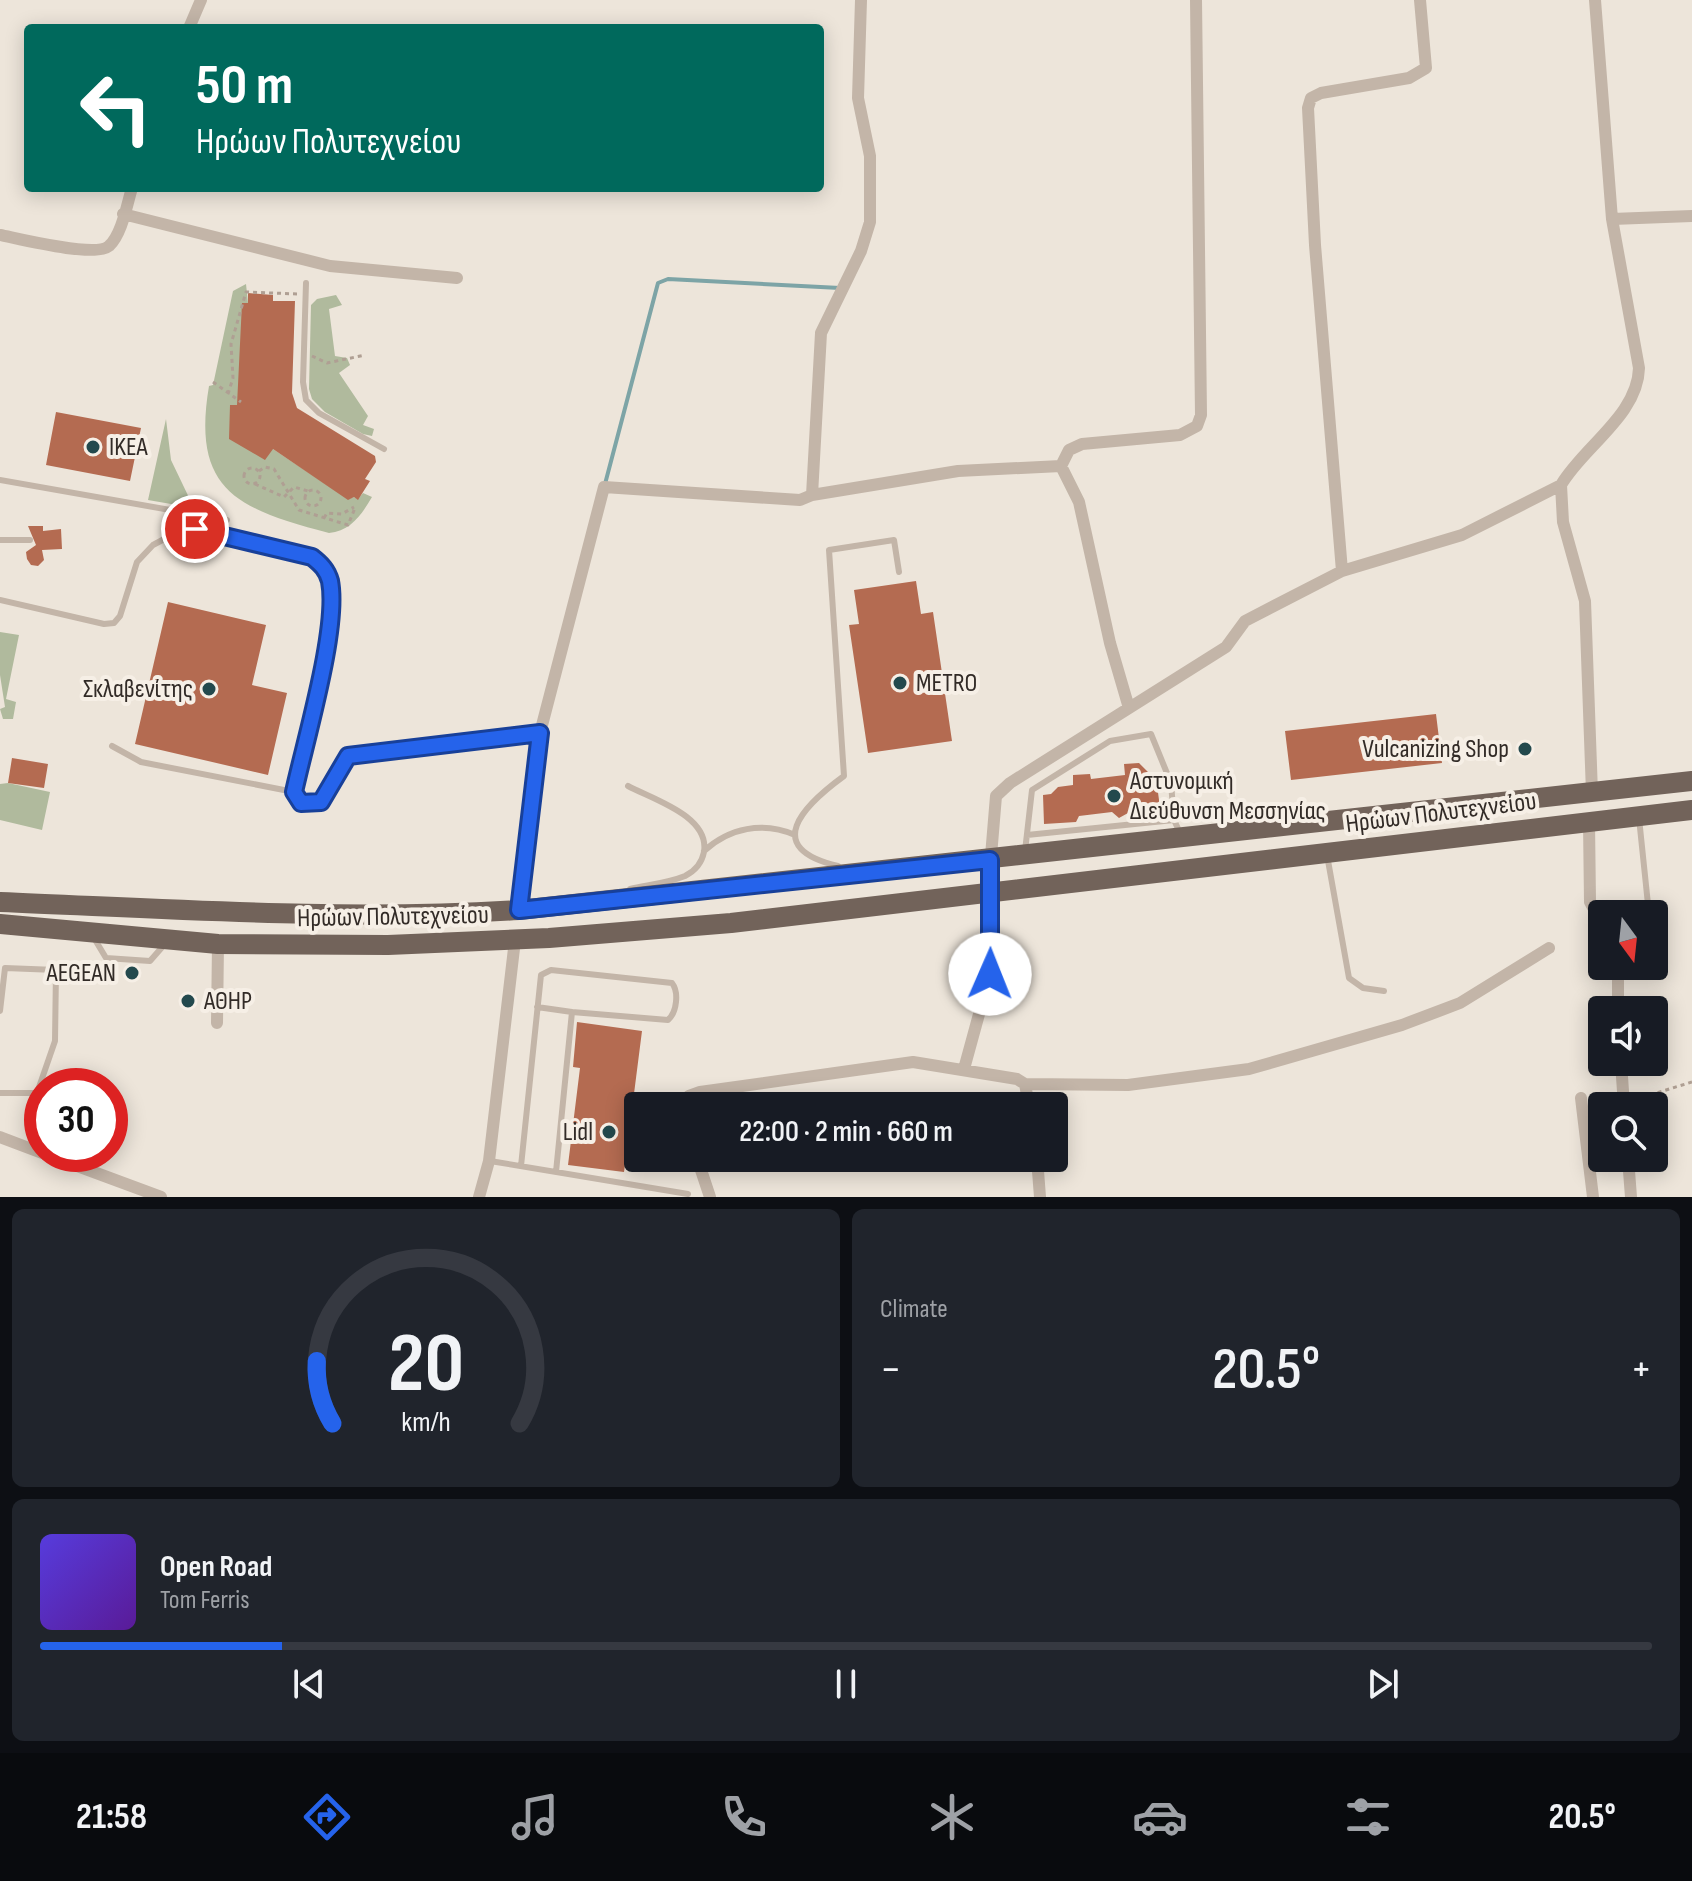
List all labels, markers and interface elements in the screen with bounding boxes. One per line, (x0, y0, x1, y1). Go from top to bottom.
text: 50 m (196, 53, 293, 120)
icon: left (64, 56, 168, 160)
text: Ηρώων Πολυτεχνείου (196, 121, 462, 164)
place label: IKEA (109, 432, 148, 463)
marker: IKEA (84, 438, 102, 456)
pin (161, 495, 229, 563)
icon: arrive (173, 507, 217, 551)
place label: METRO (916, 668, 977, 699)
place label: Σκλαβενίτης (83, 674, 193, 705)
marker: METRO (891, 674, 909, 692)
marker: Σκλαβενίτης (200, 680, 218, 698)
place label: Vulcanizing Shop (1362, 734, 1509, 765)
marker: Vulcanizing Shop (1516, 740, 1534, 758)
place label: Αστυνομική Διεύθυνση Μεσσηνίας (1129, 766, 1326, 827)
street label: Ηρώων Πολυτεχνείου (1344, 786, 1538, 840)
marker: Αστυνομική Διεύθυνση Μεσσηνίας (1105, 787, 1123, 805)
street label: Ηρώων Πολυτεχνείου (297, 900, 489, 934)
north arrow (1588, 900, 1668, 980)
map controls (1588, 900, 1668, 1172)
position arrow (948, 932, 1032, 1016)
place label: AEGEAN (46, 958, 116, 989)
marker: AEGEAN (123, 964, 141, 982)
place label: ΑΘΗΡ (203, 986, 252, 1017)
marker: ΑΘΗΡ (179, 992, 197, 1010)
button: sound (1588, 996, 1668, 1076)
speed limit sign: 30 (24, 1068, 128, 1172)
button: search (1588, 1092, 1668, 1172)
text: 22:00 · 2 min · 660 m (739, 1114, 953, 1150)
place label: Lidl (563, 1117, 593, 1148)
marker: Lidl (600, 1123, 618, 1141)
text: Climate (880, 1294, 948, 1325)
text: 20 (388, 1315, 464, 1415)
text: 20.5° (1212, 1334, 1320, 1406)
text: − (880, 1343, 902, 1396)
text: + (1630, 1343, 1652, 1396)
text: km/h (401, 1405, 451, 1440)
text: Open Road (160, 1549, 272, 1585)
text: Tom Ferris (160, 1585, 250, 1616)
icon: previous (287, 1662, 331, 1706)
icon: pause (824, 1662, 868, 1706)
icon: next (1361, 1662, 1405, 1706)
icon: directions (299, 1789, 355, 1845)
icon: music (507, 1789, 563, 1845)
icon: phone (716, 1789, 772, 1845)
icon: climate (924, 1789, 980, 1845)
icon: car (1132, 1789, 1188, 1845)
icon: filters (1340, 1789, 1396, 1845)
text: 21:58 (76, 1796, 147, 1839)
text: 20.5° (1548, 1796, 1616, 1839)

